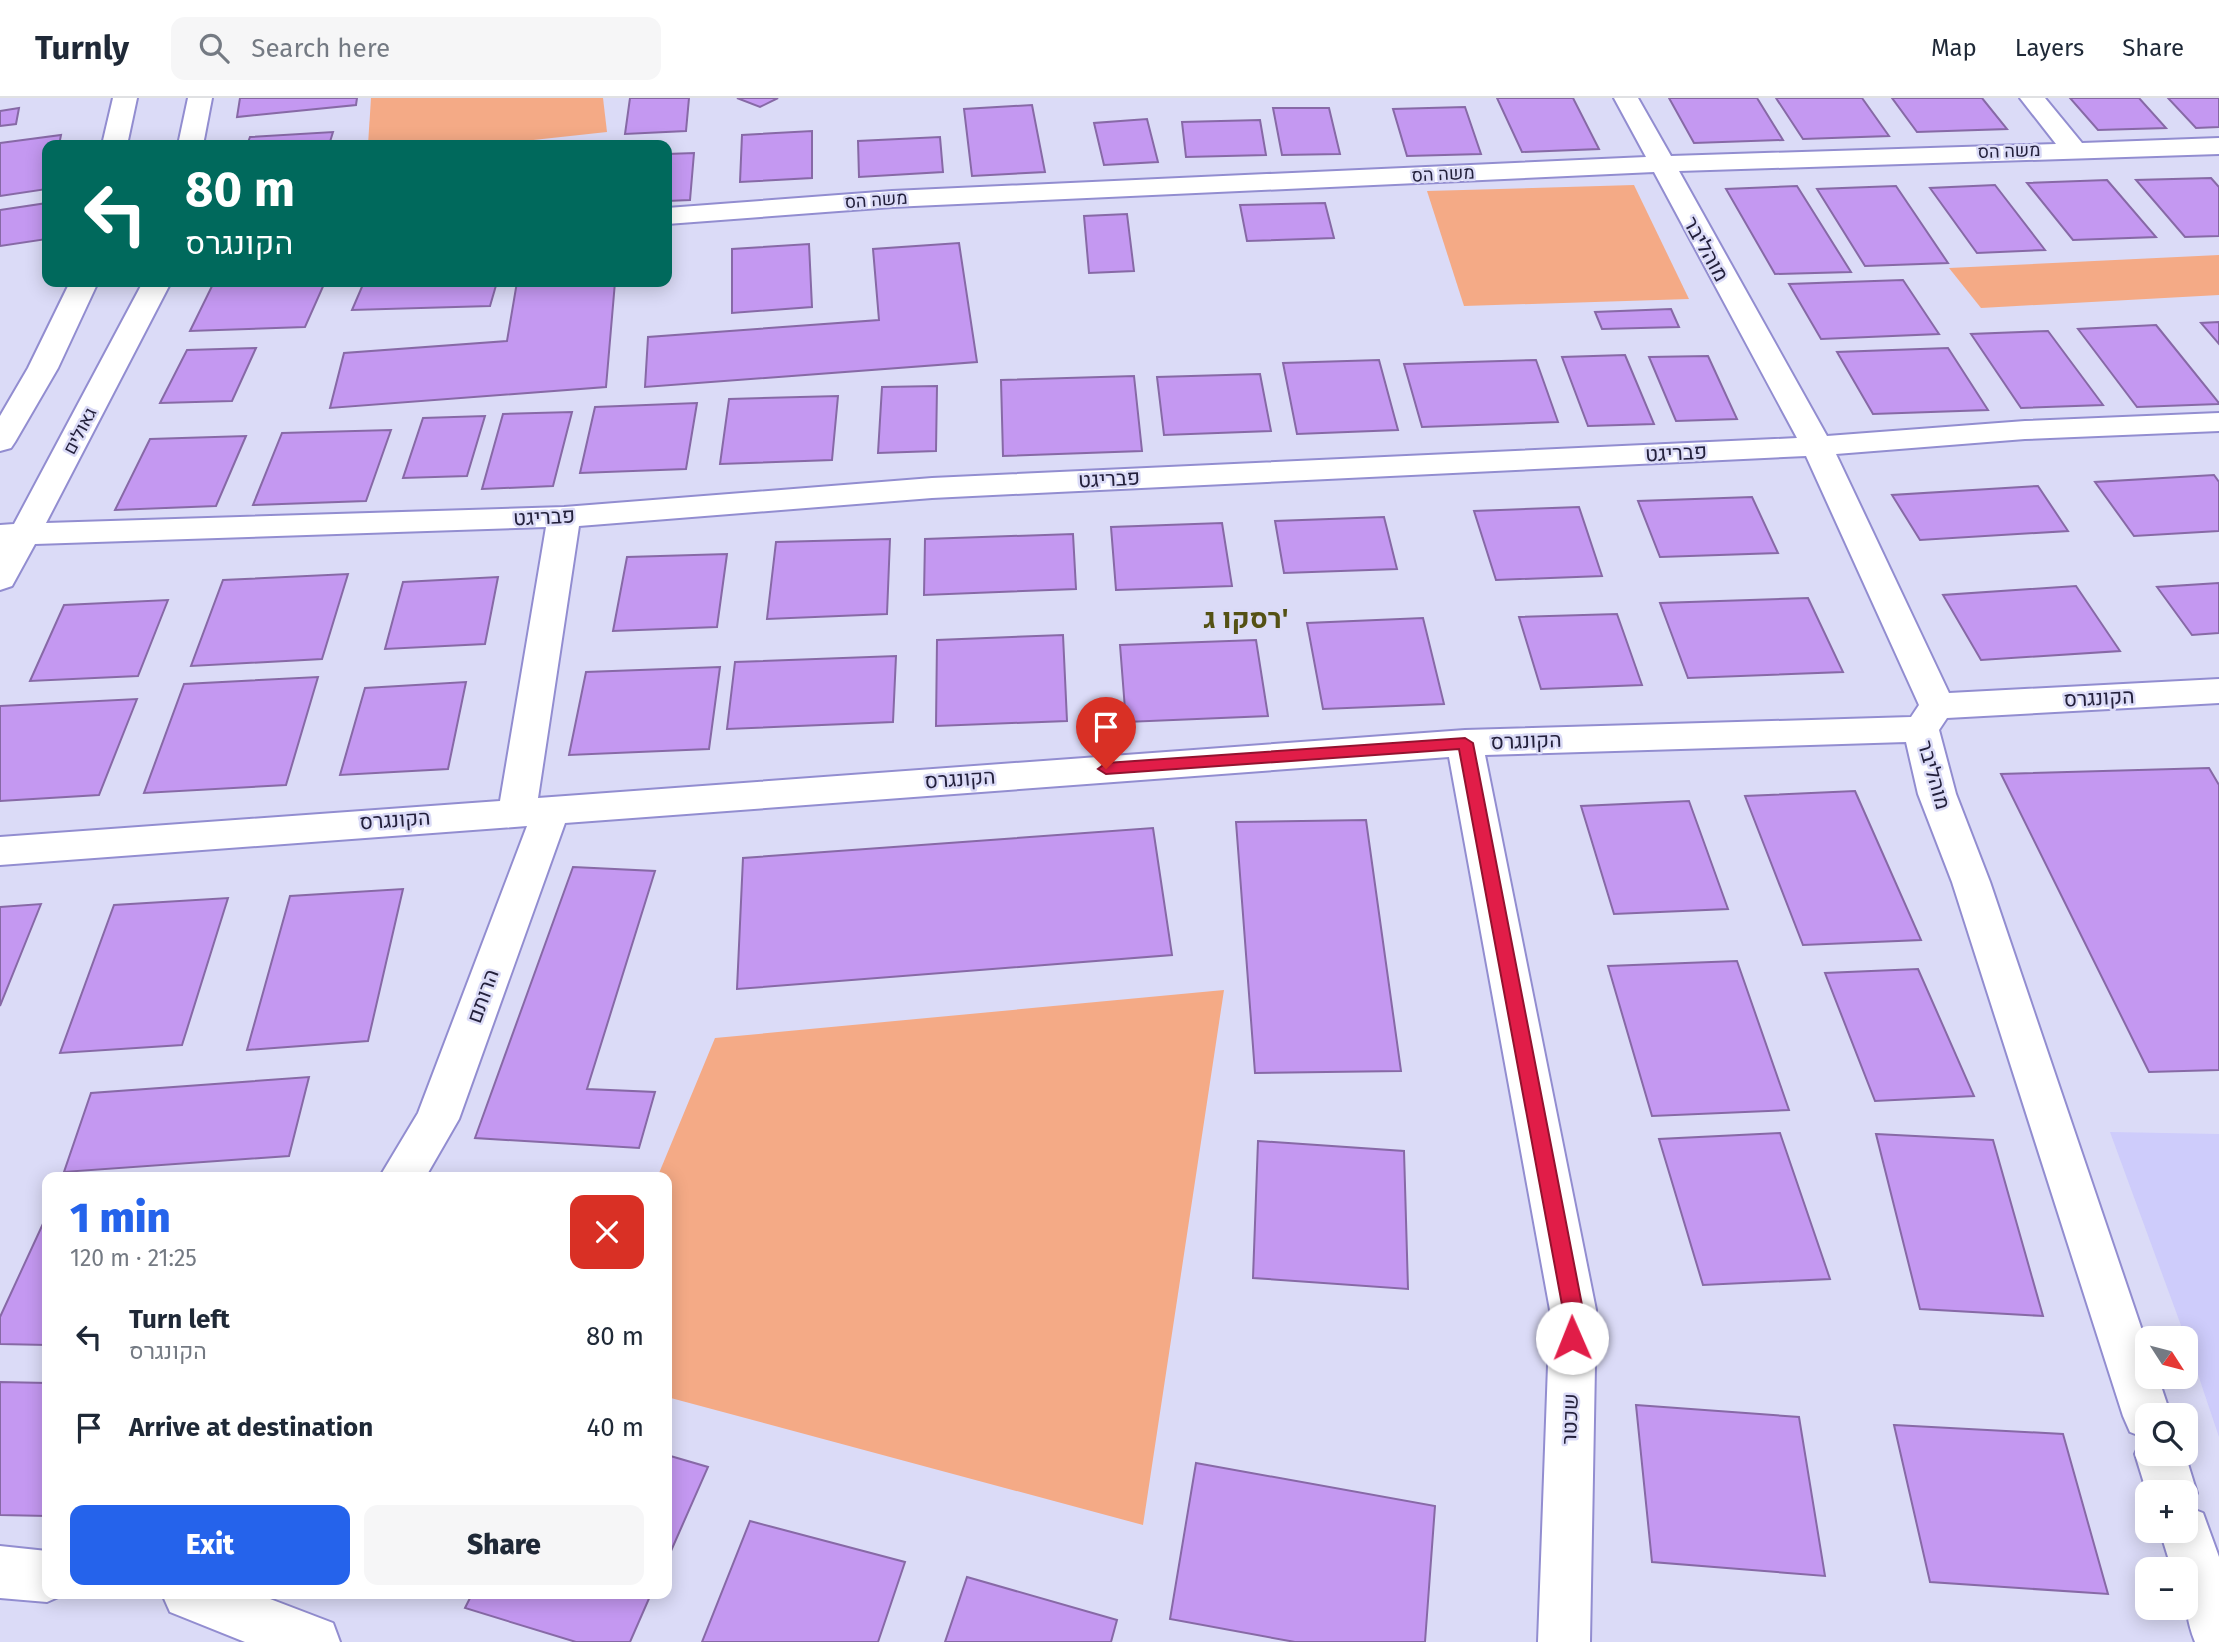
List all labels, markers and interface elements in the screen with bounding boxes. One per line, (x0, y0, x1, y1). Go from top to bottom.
search box (171, 17, 661, 80)
text: Turnly (35, 28, 129, 68)
icon: search (195, 29, 233, 67)
text: Search here (251, 33, 390, 64)
text: Map (1931, 34, 1977, 62)
text: Layers (2015, 34, 2084, 62)
text: Share (2122, 34, 2184, 62)
street label: משה הס (1977, 139, 2041, 163)
text: 80 m (185, 160, 295, 219)
street label: משה הס (1411, 161, 1475, 187)
icon: left (70, 168, 161, 259)
street label: משה הס (844, 187, 908, 213)
street label: מוהליבר (1678, 212, 1734, 286)
text: הקונגרס (185, 224, 293, 262)
street label: גאולים (59, 404, 101, 458)
street label: פבריגט (1644, 438, 1708, 468)
street label: פבריגט (1077, 464, 1141, 494)
street label: פבריגט (512, 502, 576, 532)
district label: רסקו ג' (1204, 602, 1288, 635)
street label: הקונגרס (2063, 683, 2135, 713)
pin (1076, 697, 1136, 769)
icon: arrive (1087, 708, 1125, 746)
street label: הקונגרס (1490, 727, 1562, 755)
street label: מוהליבר (1912, 738, 1956, 812)
street label: הקונגרס (924, 764, 996, 794)
street label: הקונגרס (359, 805, 431, 835)
street label: הרותם (461, 966, 505, 1026)
text: 1 min (70, 1193, 171, 1243)
button: close (570, 1195, 644, 1269)
text: 120 m · 21:25 (70, 1244, 197, 1272)
position arrow (1535, 1301, 1609, 1375)
text: Turn left (129, 1304, 230, 1335)
icon: left (70, 1318, 108, 1356)
text: 80 m (586, 1321, 644, 1352)
north arrow (2135, 1326, 2198, 1390)
map controls (2135, 1326, 2198, 1620)
text: הקונגרס (129, 1337, 207, 1365)
street label: שכטר (1556, 1393, 1584, 1445)
button: search (2135, 1403, 2198, 1466)
icon: arrive (70, 1409, 108, 1447)
text: Arrive at destination (129, 1412, 373, 1443)
text: 40 m (586, 1412, 644, 1443)
button: + (2135, 1480, 2198, 1543)
button: Exit (70, 1505, 350, 1585)
button: Share (364, 1505, 644, 1585)
button: − (2135, 1557, 2198, 1620)

